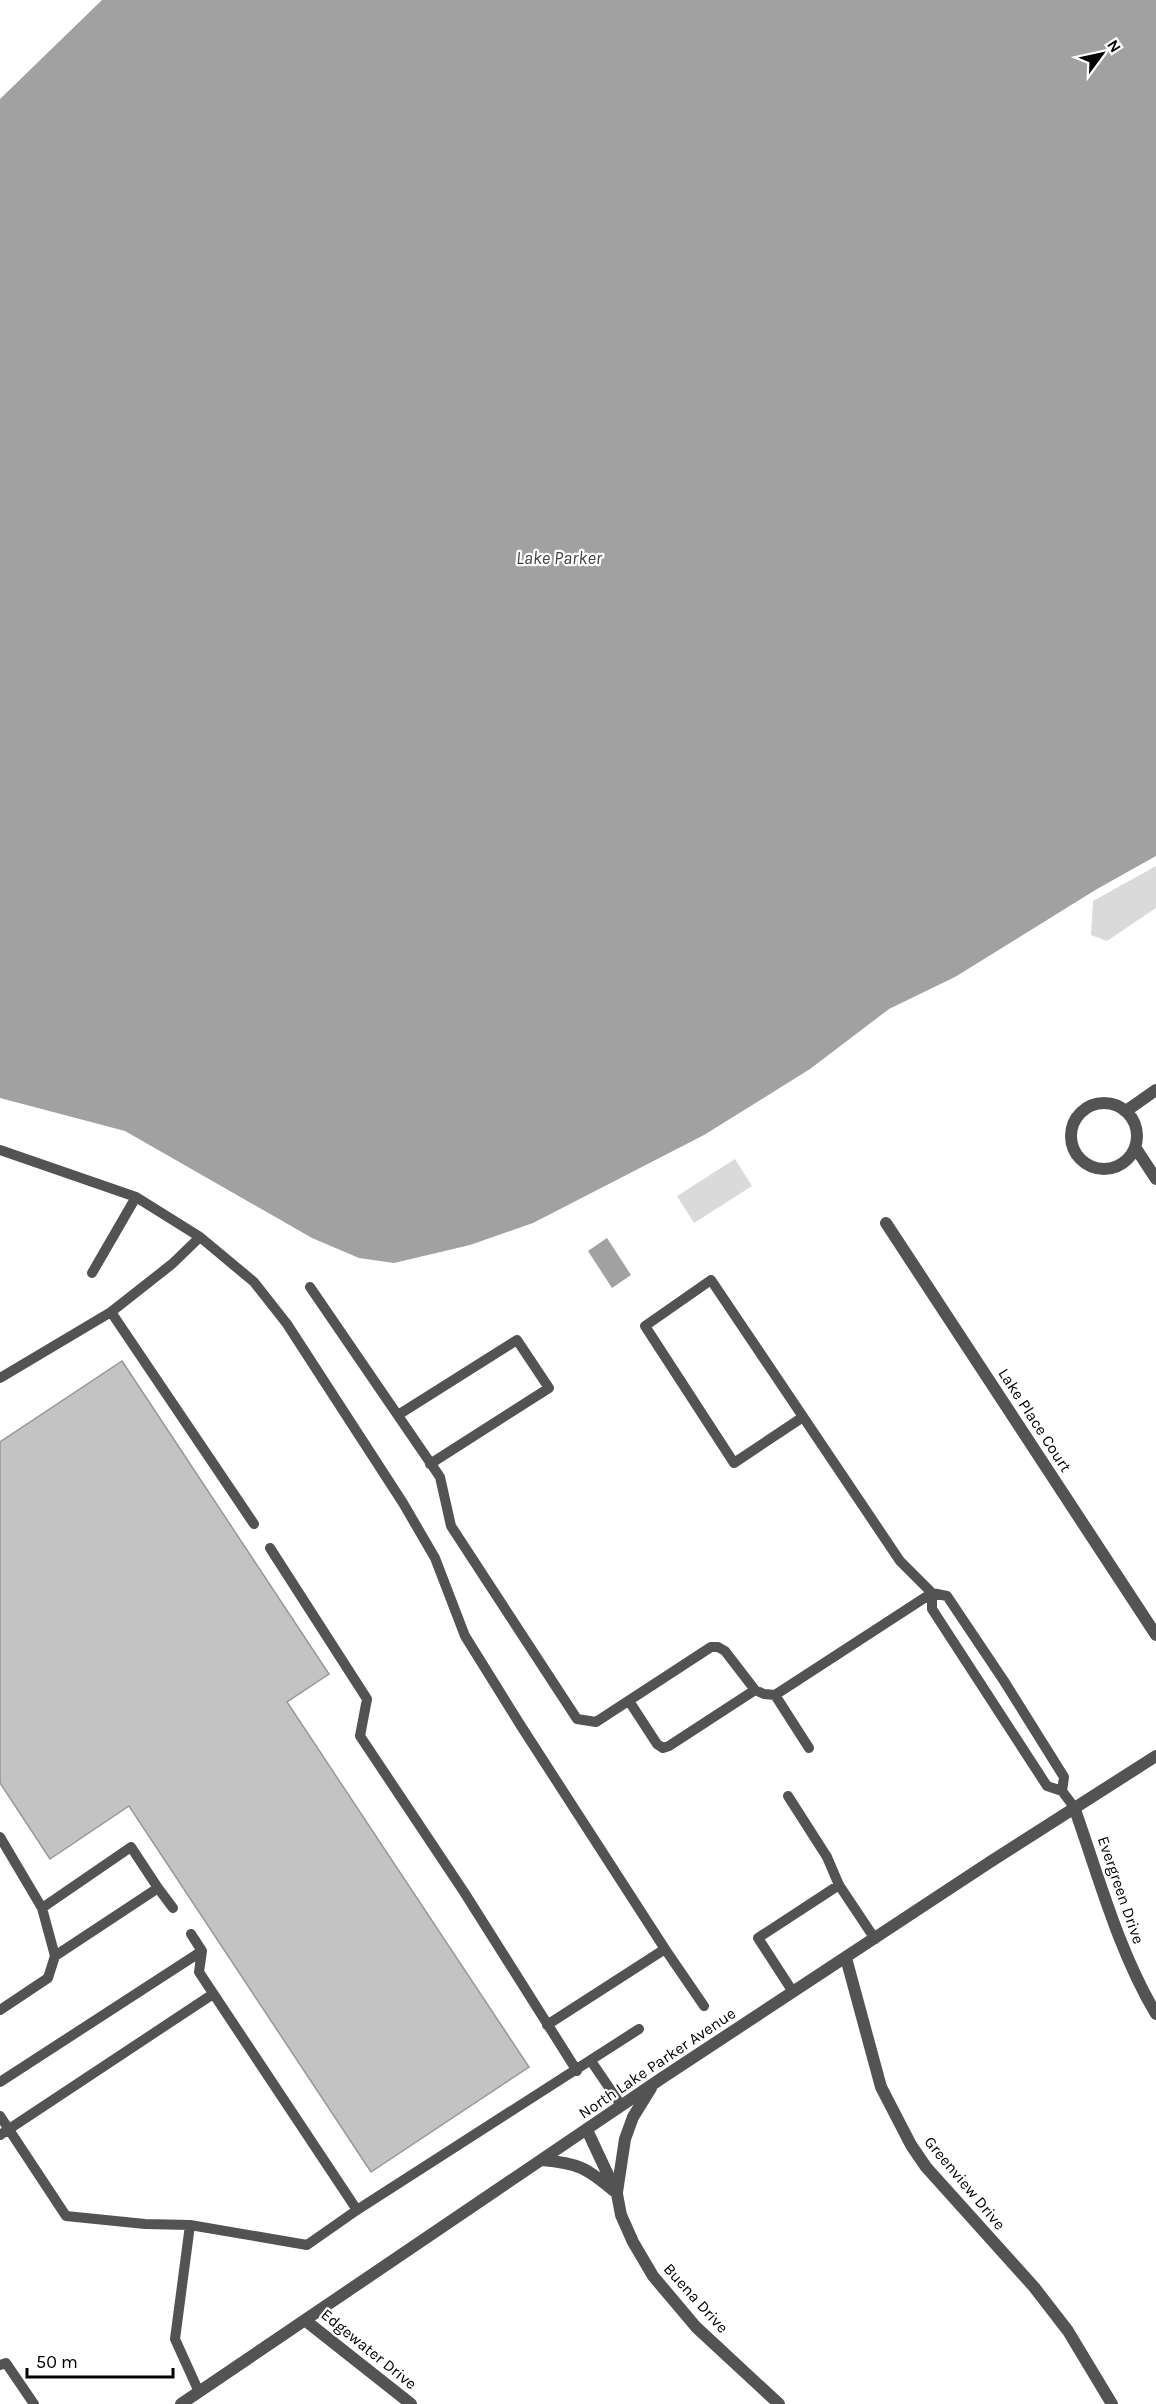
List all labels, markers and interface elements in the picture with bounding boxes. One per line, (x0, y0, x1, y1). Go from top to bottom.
north arrow (1072, 24, 1132, 84)
text: N (1103, 36, 1125, 56)
water label: Lake Parker (516, 547, 603, 569)
street label: Lake Place Court (994, 1365, 1076, 1475)
street label: Evergreen Drive (1094, 1834, 1148, 1946)
street label: North Lake Parker Avenue (575, 2003, 739, 2123)
street label: Greenview Drive (920, 2132, 1010, 2234)
street label: Buena Drive (660, 2259, 732, 2337)
street label: Edgewater Drive (317, 2305, 421, 2393)
scale bar (27, 2341, 172, 2379)
text: 50 m (36, 2351, 78, 2373)

